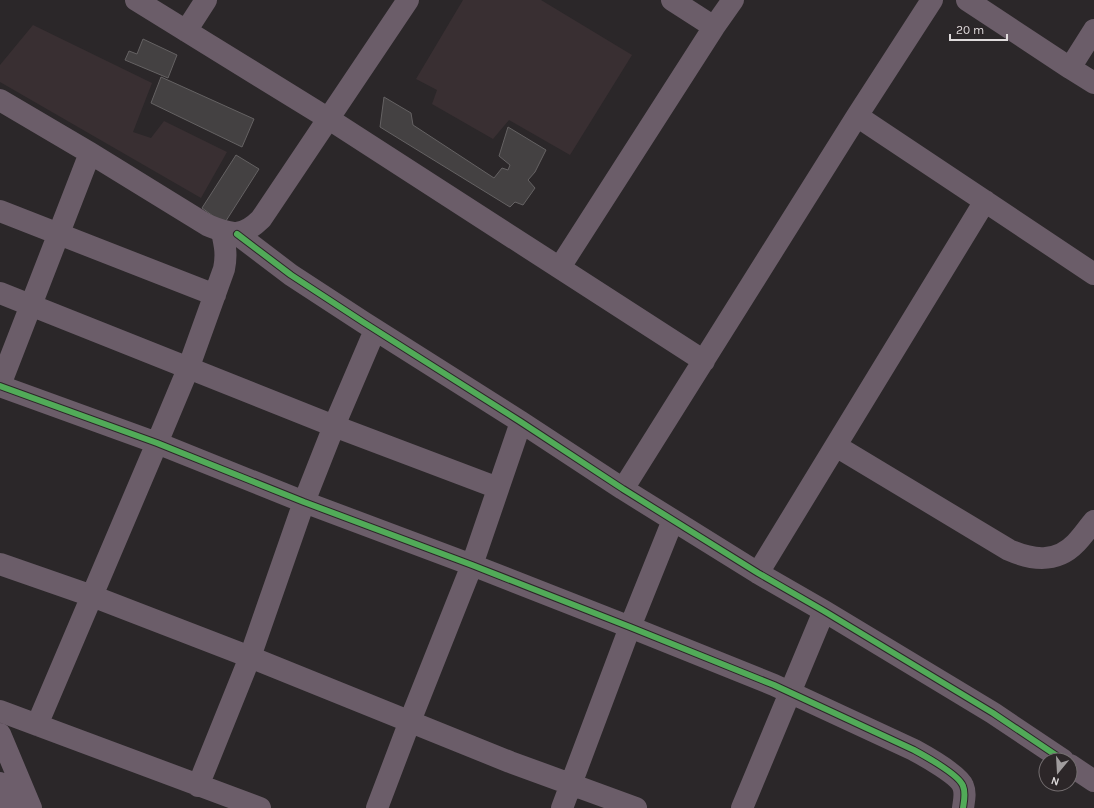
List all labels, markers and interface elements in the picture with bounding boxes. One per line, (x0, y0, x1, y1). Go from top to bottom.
scale bar (950, 16, 1007, 42)
text: 20 m (956, 23, 984, 37)
north arrow (1038, 752, 1078, 792)
text: N (1049, 774, 1061, 788)

